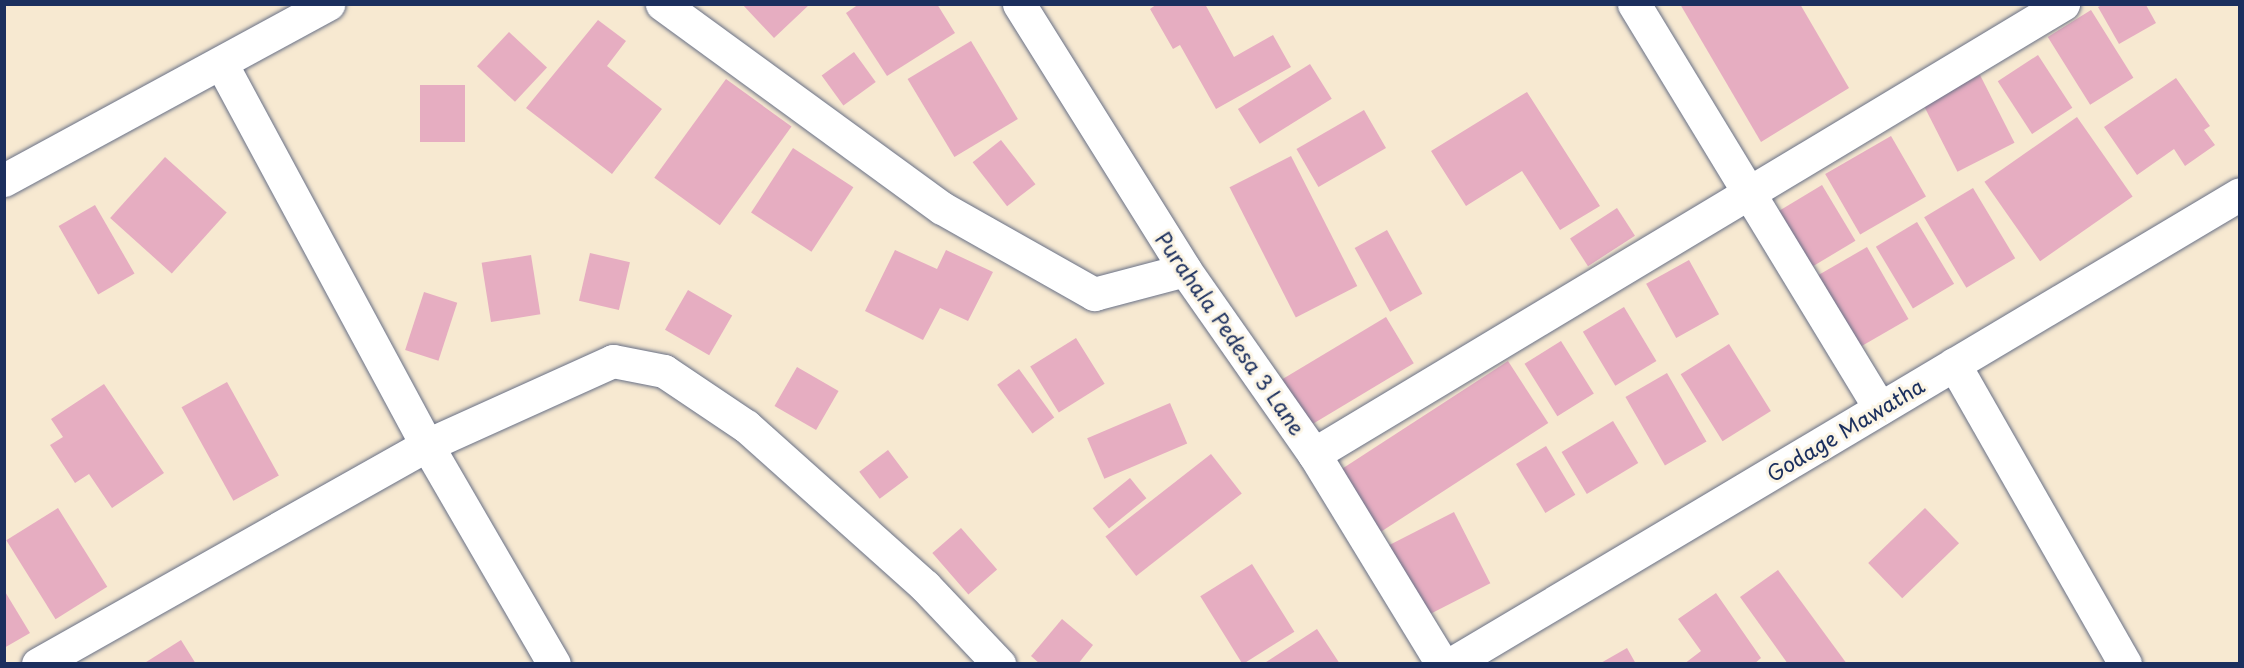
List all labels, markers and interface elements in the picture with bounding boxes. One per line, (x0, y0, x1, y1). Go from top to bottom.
street label: Purahala Pedesa 3 Lane (1151, 226, 1311, 440)
street label: Godage Mawatha (1762, 372, 1928, 486)

